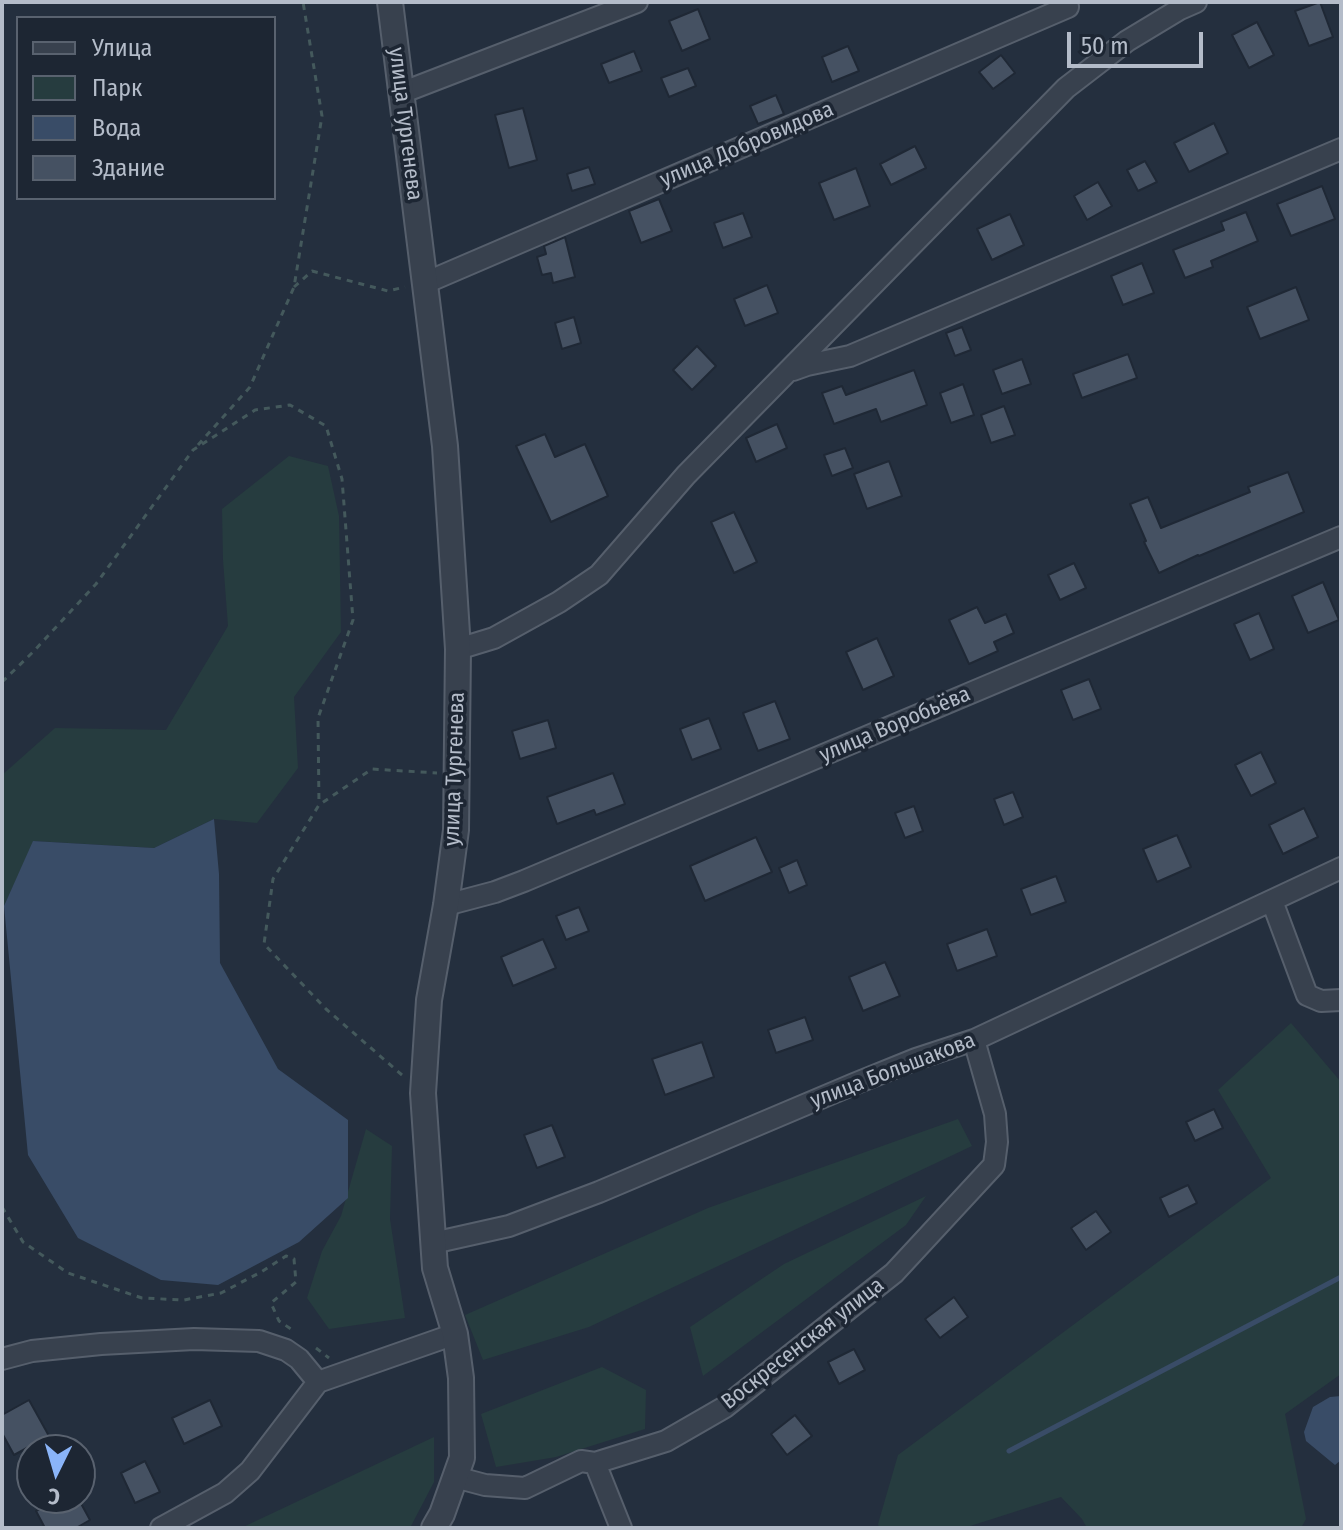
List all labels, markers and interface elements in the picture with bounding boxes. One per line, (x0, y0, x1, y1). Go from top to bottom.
legend (16, 16, 276, 200)
scale bar (1071, 16, 1207, 66)
text: 50 m (1081, 32, 1129, 60)
text: Улица (92, 34, 152, 62)
street label: улица Тургенева (383, 46, 427, 202)
text: Парк (92, 74, 142, 102)
street label: улица Добровидова (656, 97, 838, 193)
text: Вода (92, 114, 141, 142)
text: Здание (92, 154, 165, 182)
street label: улица Воробьёва (816, 681, 974, 769)
street label: улица Тургенева (439, 692, 471, 846)
street label: улица Большакова (807, 1027, 979, 1115)
street label: Воскресенская улица (717, 1272, 889, 1416)
north arrow (16, 1434, 96, 1514)
text: С (47, 1482, 61, 1510)

